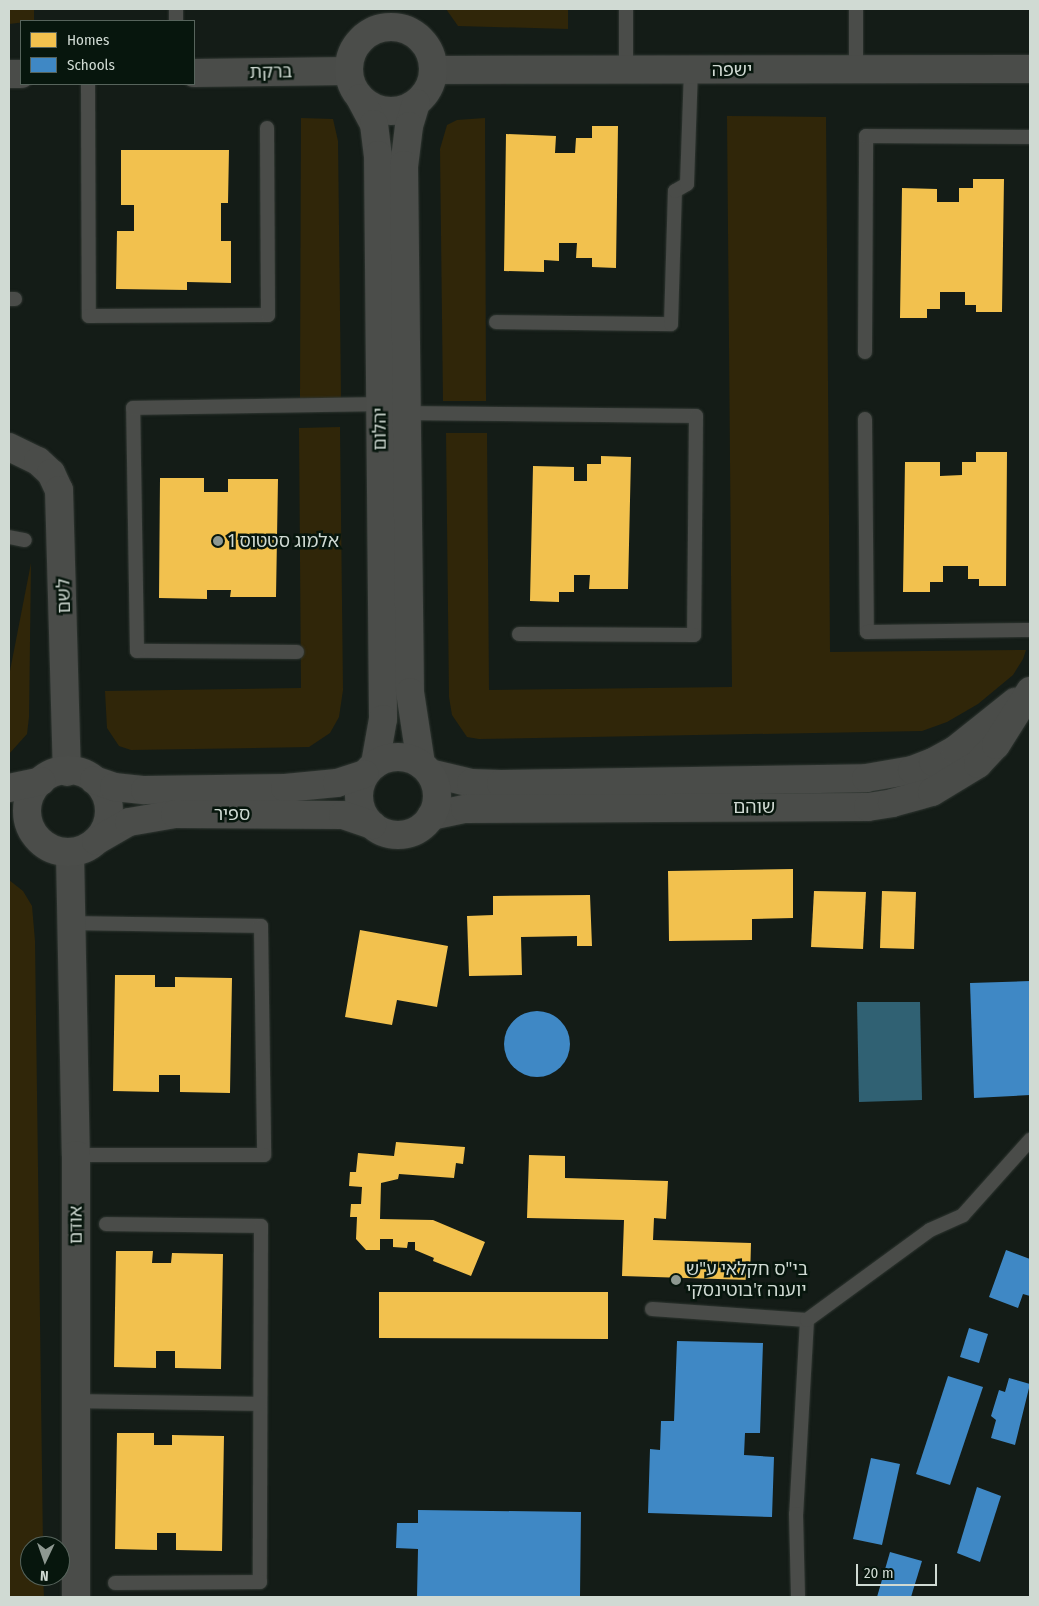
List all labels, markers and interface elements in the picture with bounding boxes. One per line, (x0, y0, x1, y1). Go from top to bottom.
legend (20, 20, 195, 85)
text: Homes (67, 31, 109, 49)
text: Schools (67, 56, 115, 74)
street label: ישפה (712, 59, 752, 81)
street label: ברקת (249, 61, 293, 83)
street label: יהלום (369, 407, 391, 451)
place label: אלמוג סטטוס 1 (228, 530, 339, 552)
marker: אלמוג סטטוס 1 (212, 535, 224, 547)
street label: לשם (53, 578, 75, 614)
street label: שוהם (733, 796, 775, 818)
street label: ספיר (214, 803, 250, 825)
street label: אודם (65, 1206, 87, 1244)
place label: בי"ס חקלאי ע"ש יוענה ז'בוטינסקי (686, 1259, 808, 1302)
marker: בי"ס חקלאי ע"ש יוענה ז'בוטינסקי (670, 1274, 682, 1286)
north arrow (20, 1536, 70, 1586)
scale bar (859, 1554, 940, 1586)
text: 20 m (864, 1564, 894, 1582)
text: N (40, 1567, 49, 1584)

